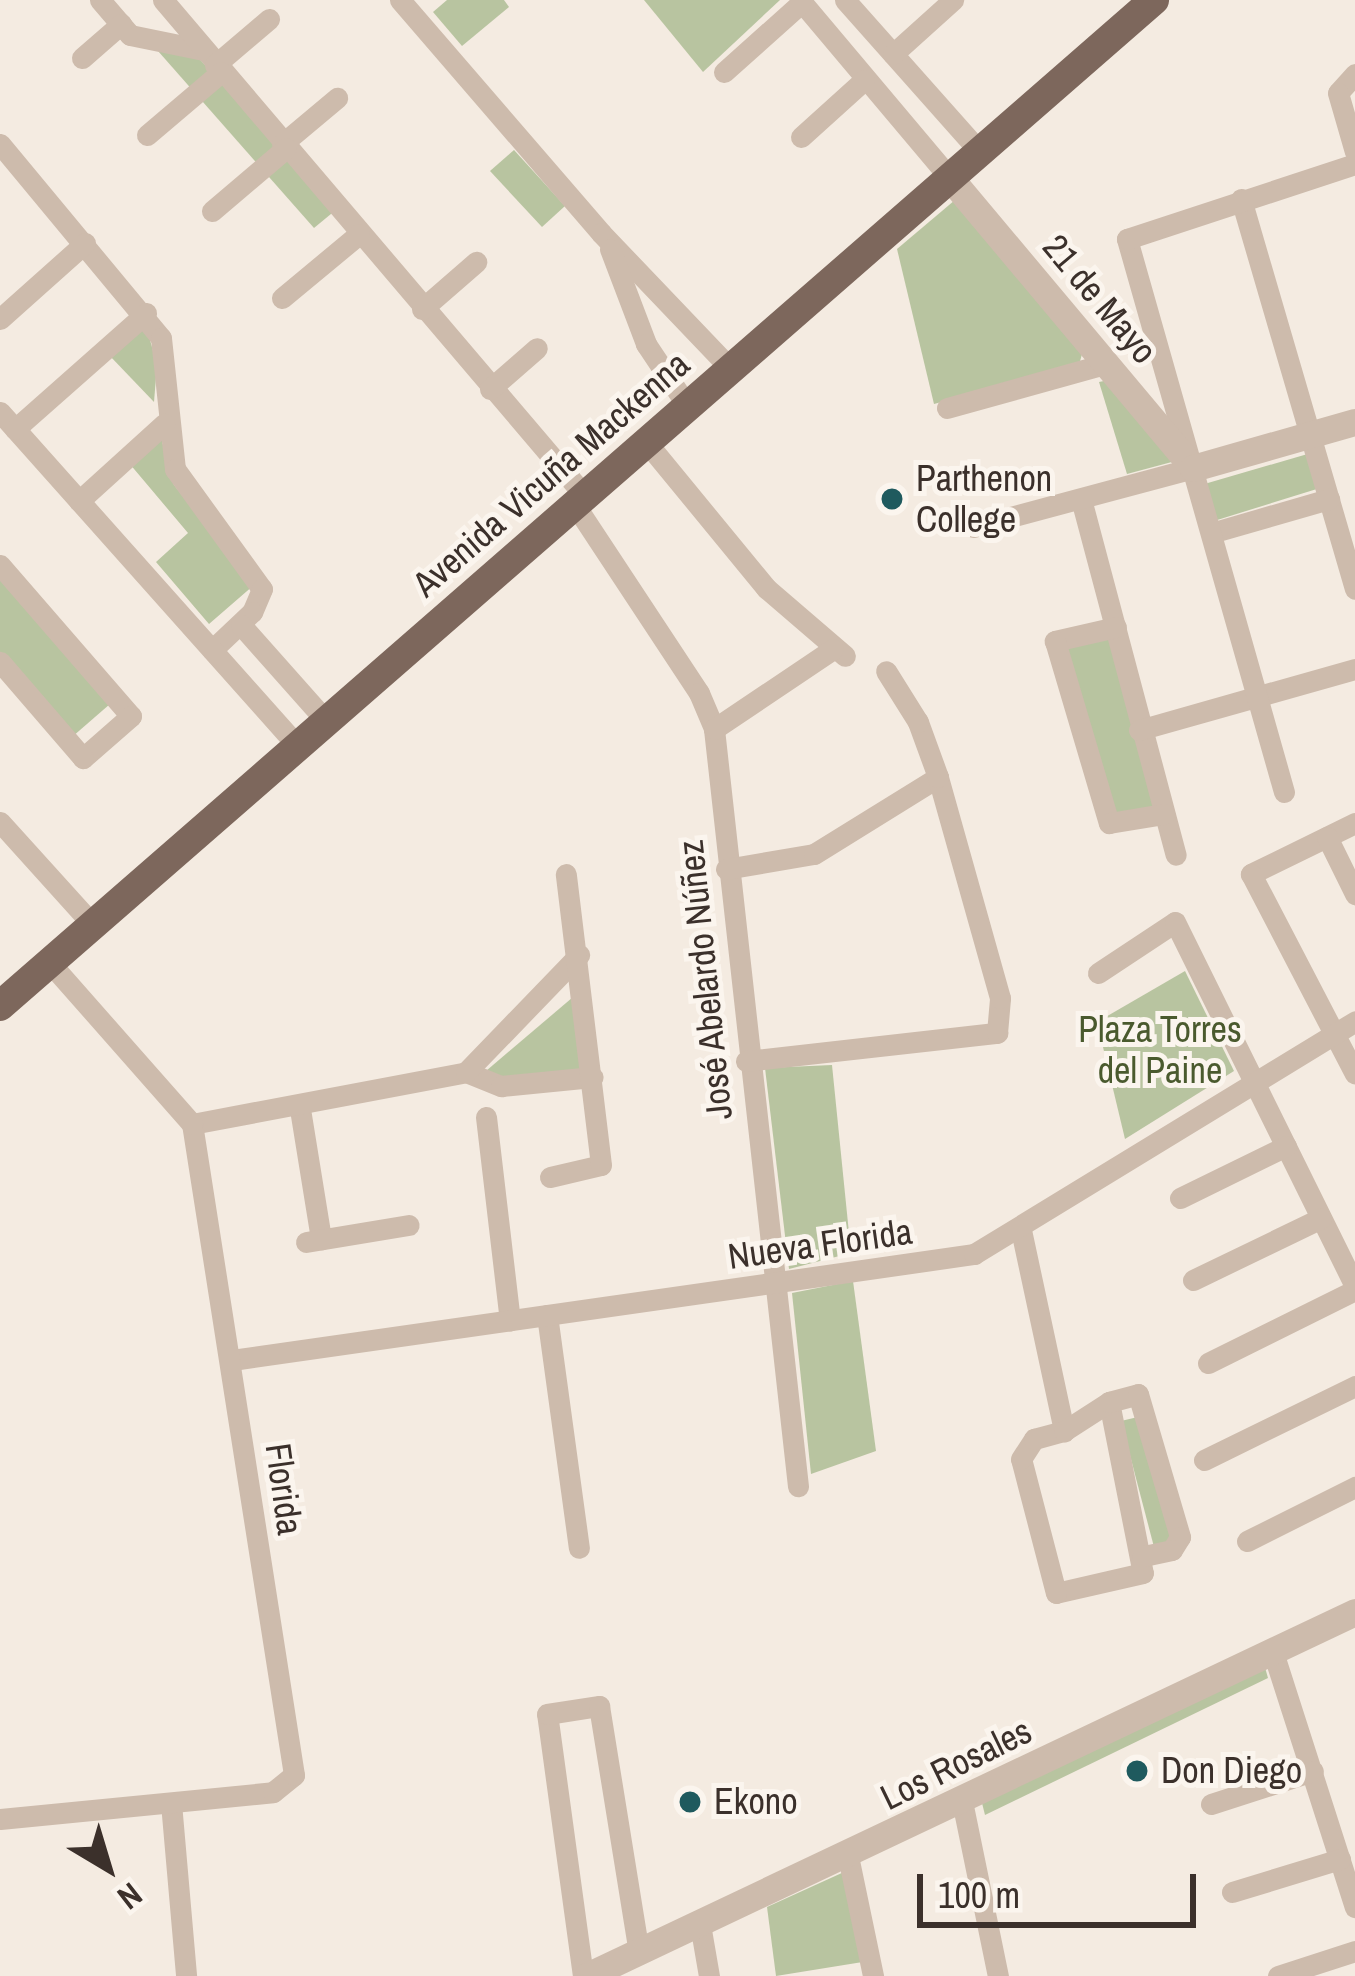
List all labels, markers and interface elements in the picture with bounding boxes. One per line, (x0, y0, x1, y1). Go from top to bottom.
street label: 21 de Mayo (1034, 226, 1166, 372)
street label: Avenida Vicuña Mackenna (404, 342, 698, 606)
place label: Parthenon College (916, 456, 1052, 541)
marker: Parthenon College (879, 486, 905, 512)
street label: José Abelardo Núñez (669, 837, 741, 1123)
park label: Plaza Torres del Paine (1078, 1007, 1242, 1092)
street label: Nueva Florida (725, 1210, 915, 1278)
street label: Florida (256, 1441, 312, 1537)
street label: Los Rosales (874, 1709, 1038, 1819)
place label: Don Diego (1161, 1749, 1302, 1793)
marker: Don Diego (1124, 1758, 1150, 1784)
place label: Ekono (714, 1780, 798, 1824)
marker: Ekono (677, 1789, 703, 1815)
north arrow (48, 1808, 168, 1928)
scale bar (923, 1850, 1202, 1924)
text: 100 m (938, 1871, 1020, 1919)
text: N (109, 1873, 151, 1920)

